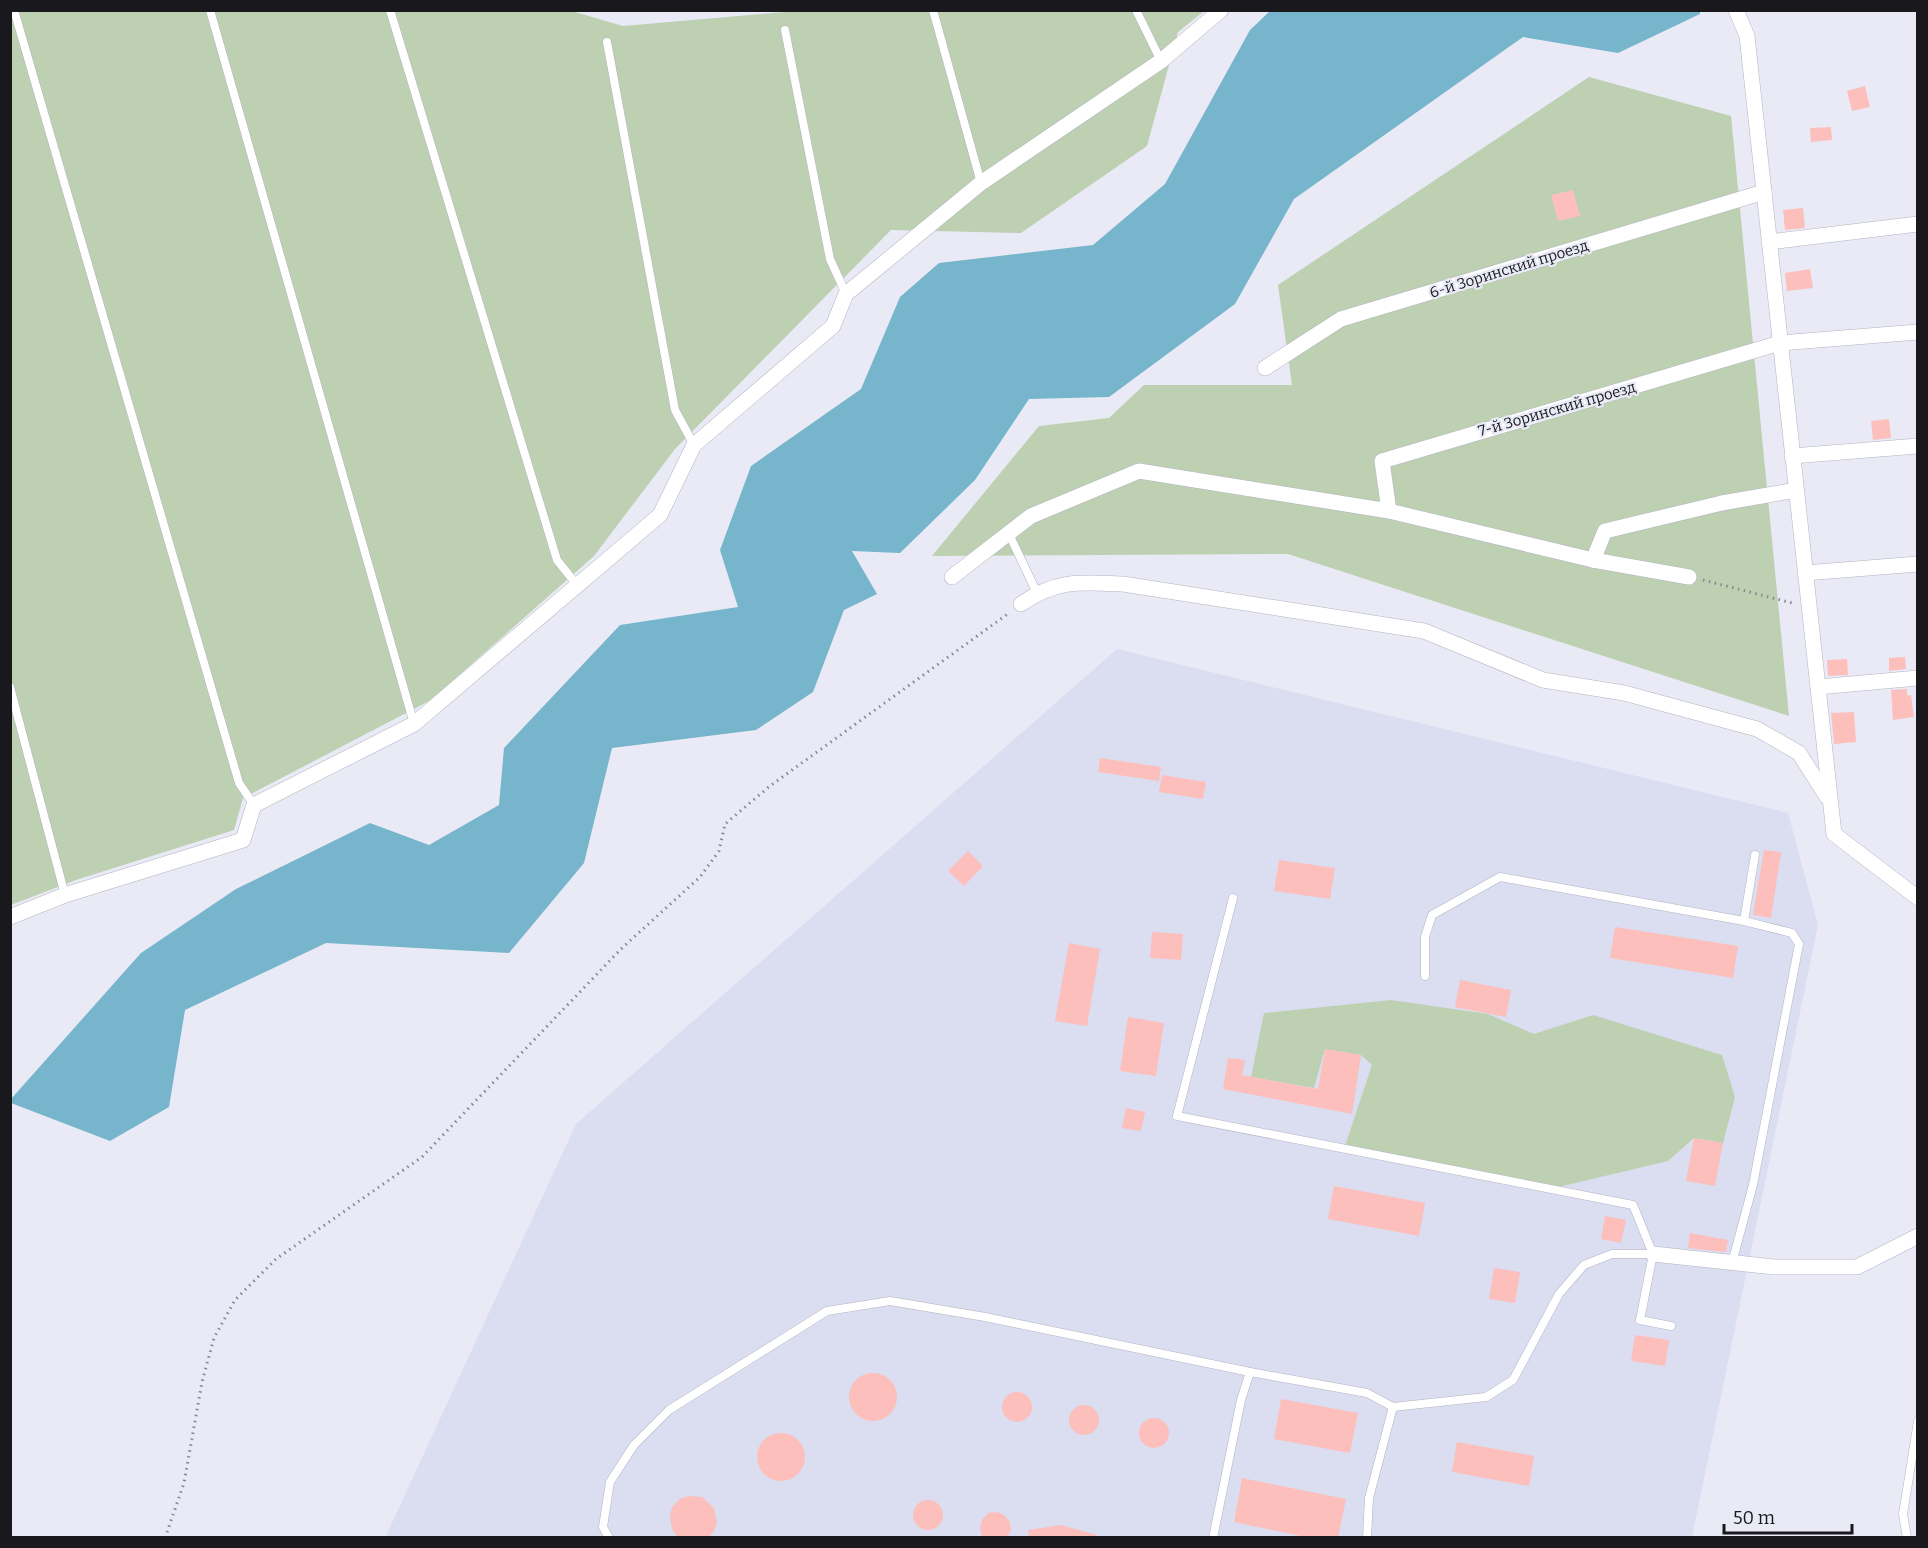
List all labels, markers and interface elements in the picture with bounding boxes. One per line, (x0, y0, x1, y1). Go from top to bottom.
street label: 6-й Зоринский проезд (1428, 236, 1590, 302)
street label: 7-й Зоринский проезд (1476, 378, 1638, 440)
scale bar (1724, 1497, 1852, 1535)
text: 50 m (1733, 1507, 1775, 1529)

